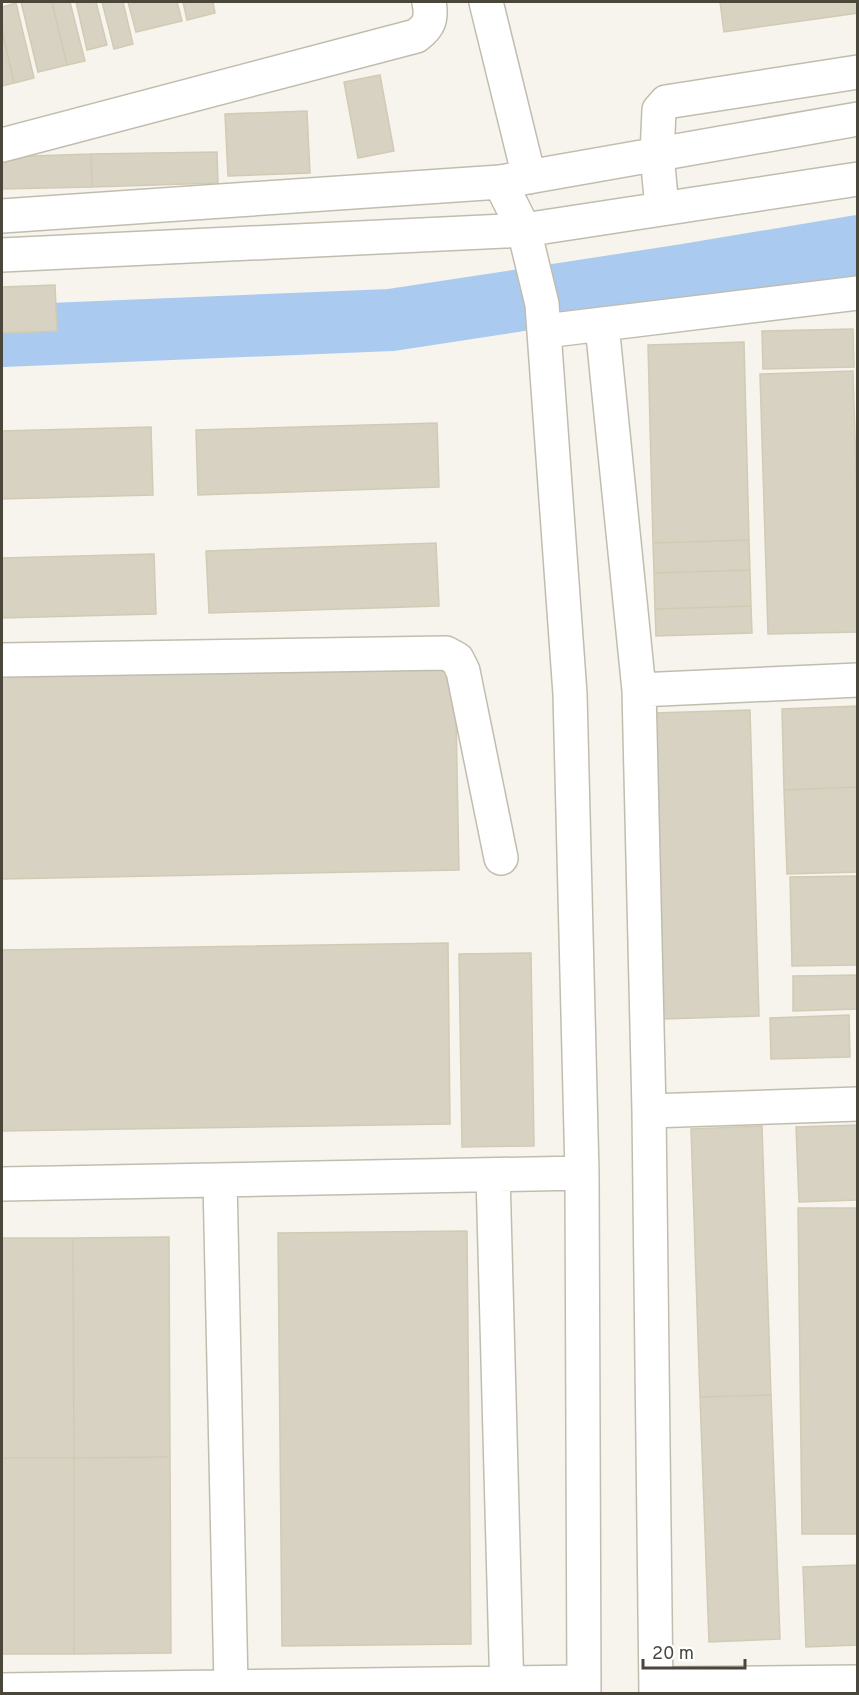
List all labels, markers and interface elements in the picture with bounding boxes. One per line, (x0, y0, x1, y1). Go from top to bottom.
scale bar (643, 1632, 745, 1670)
text: 20 m (652, 1643, 694, 1666)

